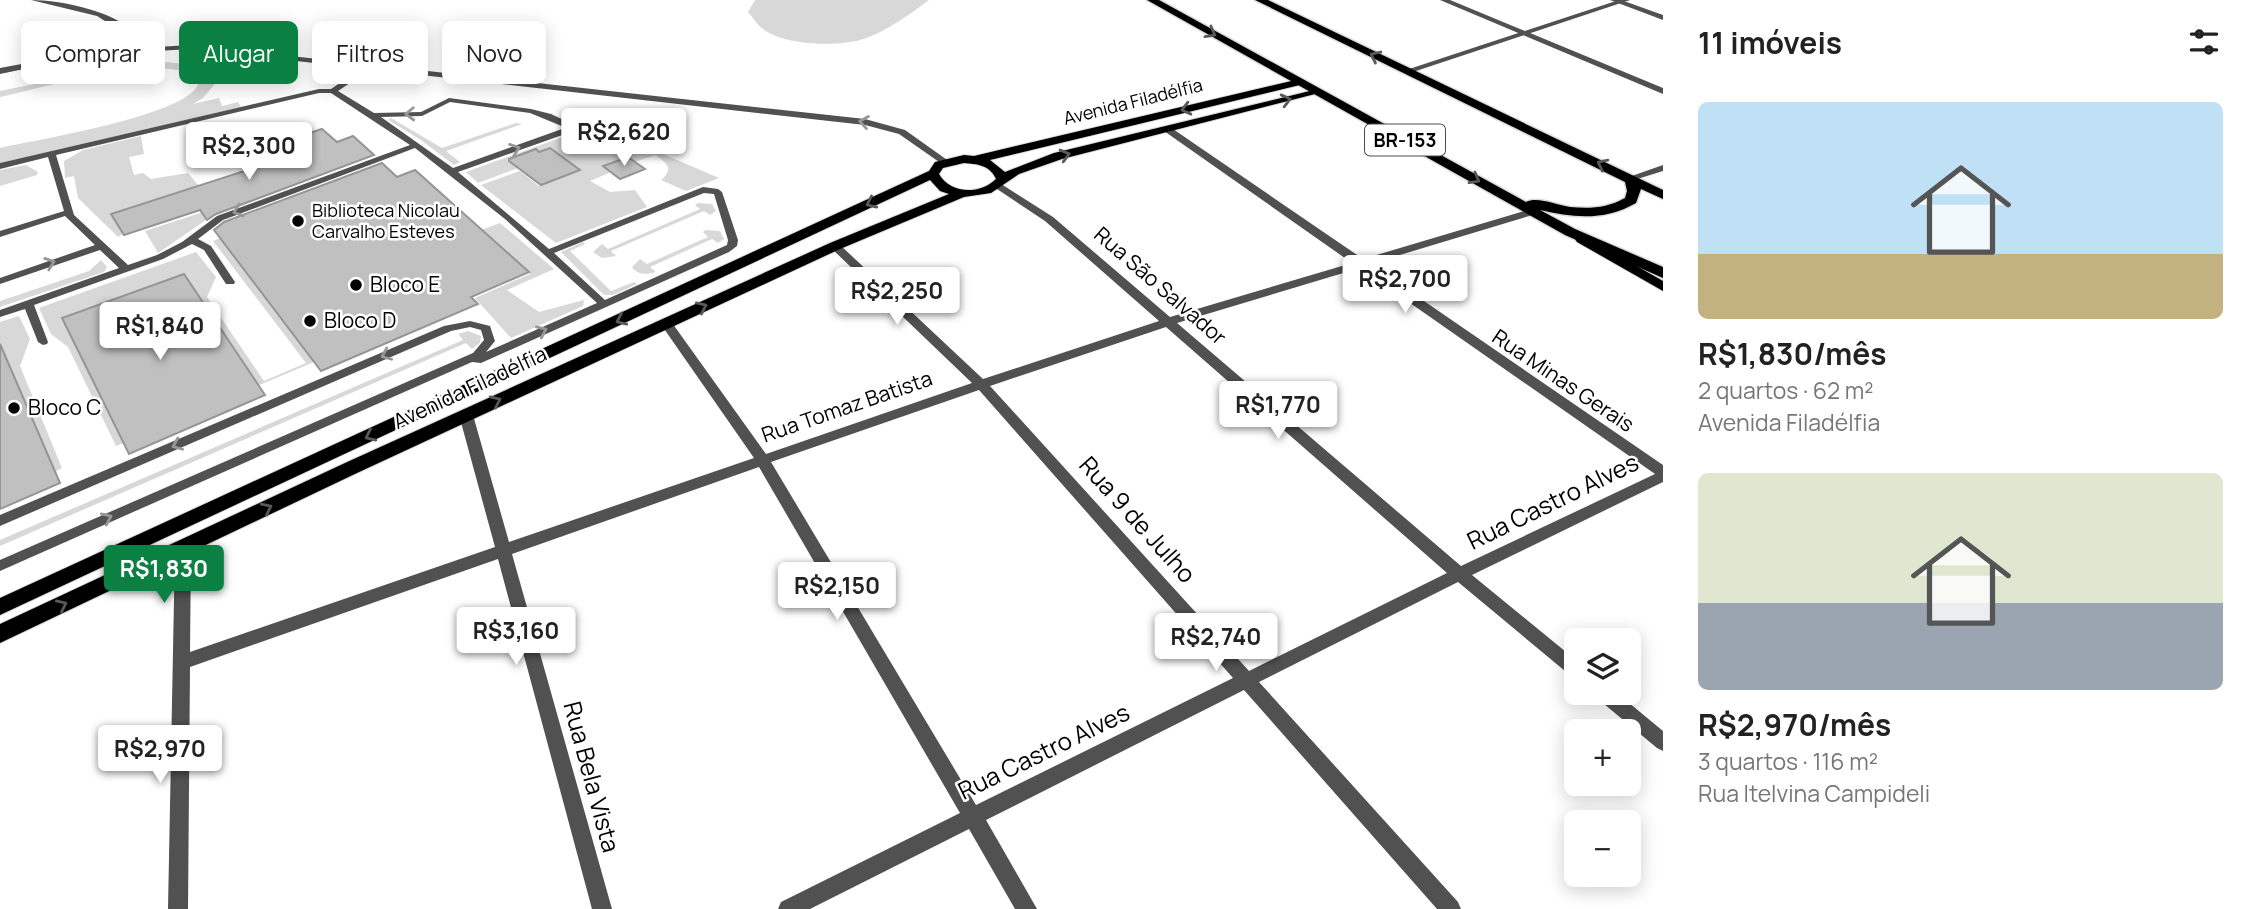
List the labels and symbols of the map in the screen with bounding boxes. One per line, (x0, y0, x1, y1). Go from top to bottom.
one-way arrow (1204, 25, 1217, 38)
one-way arrow (1370, 50, 1382, 64)
street label: Avenida Filadélfia (1061, 72, 1205, 130)
one-way arrow (1279, 94, 1291, 108)
one-way arrow (1180, 101, 1192, 115)
one-way arrow (404, 106, 415, 122)
pin: R$2,620 (559, 108, 689, 168)
one-way arrow (858, 115, 869, 130)
pin: R$2,300 (184, 122, 314, 182)
road number: BR-153 (1365, 124, 1445, 156)
one-way arrow (508, 143, 520, 157)
one-way arrow (1059, 149, 1071, 163)
one-way arrow (1597, 159, 1609, 173)
one-way arrow (1467, 171, 1480, 184)
one-way arrow (866, 194, 879, 208)
place label: Biblioteca Nicolau Carvalho Esteves (312, 198, 460, 243)
one-way arrow (233, 203, 245, 217)
marker: Biblioteca Nicolau Carvalho Esteves (290, 213, 306, 229)
street label: Rua São Salvador (1089, 220, 1233, 351)
pin: R$2,700 (1340, 256, 1470, 315)
one-way arrow (44, 257, 56, 271)
pin: R$2,250 (832, 268, 962, 327)
place label: Bloco E (370, 270, 440, 298)
marker: Bloco E (348, 277, 364, 293)
one-way arrow (695, 301, 708, 315)
pin: R$1,840 (95, 302, 225, 362)
place label: Bloco D (324, 306, 396, 334)
one-way arrow (616, 312, 628, 326)
marker: Bloco D (302, 313, 318, 329)
street label: Rua Minas Gerais (1487, 322, 1640, 438)
one-way arrow (535, 325, 548, 339)
street label: Avenida Filadélfia (388, 339, 551, 435)
one-way arrow (381, 347, 393, 361)
street label: Rua Tomaz Batista (758, 364, 936, 448)
pin: R$1,770 (1213, 382, 1343, 441)
place label: Bloco C (28, 393, 101, 421)
one-way arrow (489, 396, 501, 410)
marker: Bloco C (6, 400, 22, 416)
one-way arrow (365, 428, 377, 442)
one-way arrow (172, 437, 184, 451)
street label: Rua Castro Alves (1461, 445, 1644, 556)
street label: Rua 9 de Julho (1072, 449, 1204, 589)
one-way arrow (260, 502, 272, 516)
one-way arrow (100, 513, 112, 527)
pin: R$1,830 (99, 546, 229, 605)
pin: R$2,150 (772, 562, 902, 622)
one-way arrow (55, 599, 67, 613)
pin: R$3,160 (451, 608, 581, 667)
pin: R$2,740 (1151, 614, 1281, 673)
street label: Rua Castro Alves (952, 695, 1135, 806)
street label: Rua Bela Vista (556, 697, 628, 856)
pin: R$2,970 (95, 726, 225, 785)

